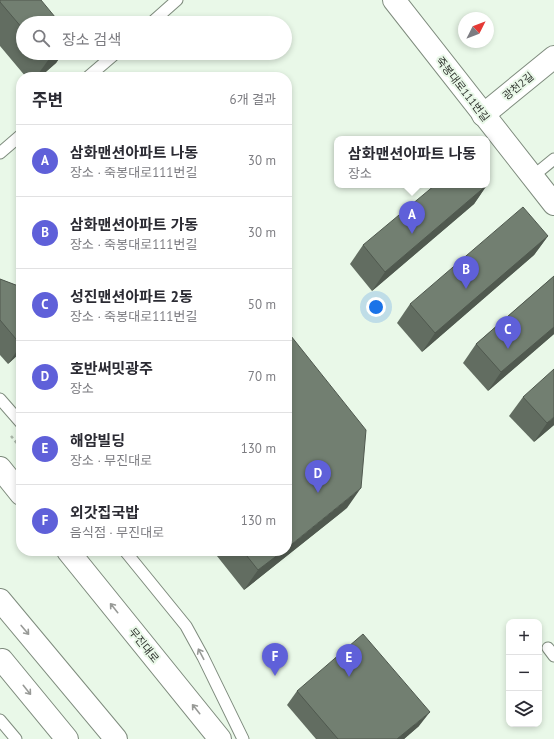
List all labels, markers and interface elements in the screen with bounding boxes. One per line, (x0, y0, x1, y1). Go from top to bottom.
north arrow (458, 12, 494, 48)
search box (16, 16, 292, 60)
icon: search (30, 27, 52, 49)
text: 장소 검색 (62, 30, 121, 49)
street label: 죽봉대로111번길 (433, 54, 493, 124)
street label: 광천2길 (499, 69, 537, 103)
text: 주변 (32, 89, 63, 111)
text: 6개 결과 (230, 91, 276, 108)
popup (334, 136, 490, 188)
text: 삼화맨션아파트 나동 (70, 143, 198, 162)
text: 삼화맨션아파트 나동 (348, 144, 476, 163)
text: A (41, 152, 49, 169)
text: 30 m (248, 152, 276, 169)
text: 장소 · 죽봉대로111번길 (70, 164, 197, 181)
text: 장소 (348, 165, 372, 182)
pin: A (399, 201, 425, 234)
text: 삼화맨션아파트 가동 (70, 215, 198, 234)
text: B (41, 224, 49, 241)
text: 30 m (248, 224, 276, 241)
text: 장소 · 죽봉대로111번길 (70, 236, 197, 253)
pin: B (453, 256, 479, 289)
text: 성진맨션아파트 2동 (70, 287, 193, 306)
text: C (41, 296, 49, 313)
text: 50 m (248, 296, 276, 313)
your location (366, 297, 386, 317)
text: 장소 · 죽봉대로111번길 (70, 308, 197, 325)
pin: C (495, 316, 521, 349)
text: 호반써밋광주 (70, 359, 153, 378)
text: D (41, 368, 49, 385)
text: 70 m (248, 368, 276, 385)
text: 장소 (70, 380, 94, 397)
text: 해암빌딩 (70, 431, 125, 450)
text: E (42, 440, 48, 457)
text: 130 m (241, 440, 276, 457)
text: 장소 · 무진대로 (70, 452, 152, 469)
pin: D (305, 460, 331, 493)
text: 외갓집국밥 (70, 503, 139, 522)
text: F (42, 512, 48, 529)
text: 130 m (241, 512, 276, 529)
text: 음식점 · 무진대로 (70, 524, 164, 541)
one-way arrow (110, 602, 118, 613)
map controls (506, 619, 542, 727)
button: + (506, 619, 542, 655)
one-way arrow (20, 625, 29, 635)
street label: 무진대로 (126, 625, 162, 665)
pin: F (262, 643, 288, 676)
pin: E (336, 644, 362, 677)
one-way arrow (197, 648, 205, 660)
button: − (506, 655, 542, 691)
one-way arrow (23, 685, 32, 696)
button: layers (506, 691, 542, 727)
one-way arrow (192, 703, 200, 714)

